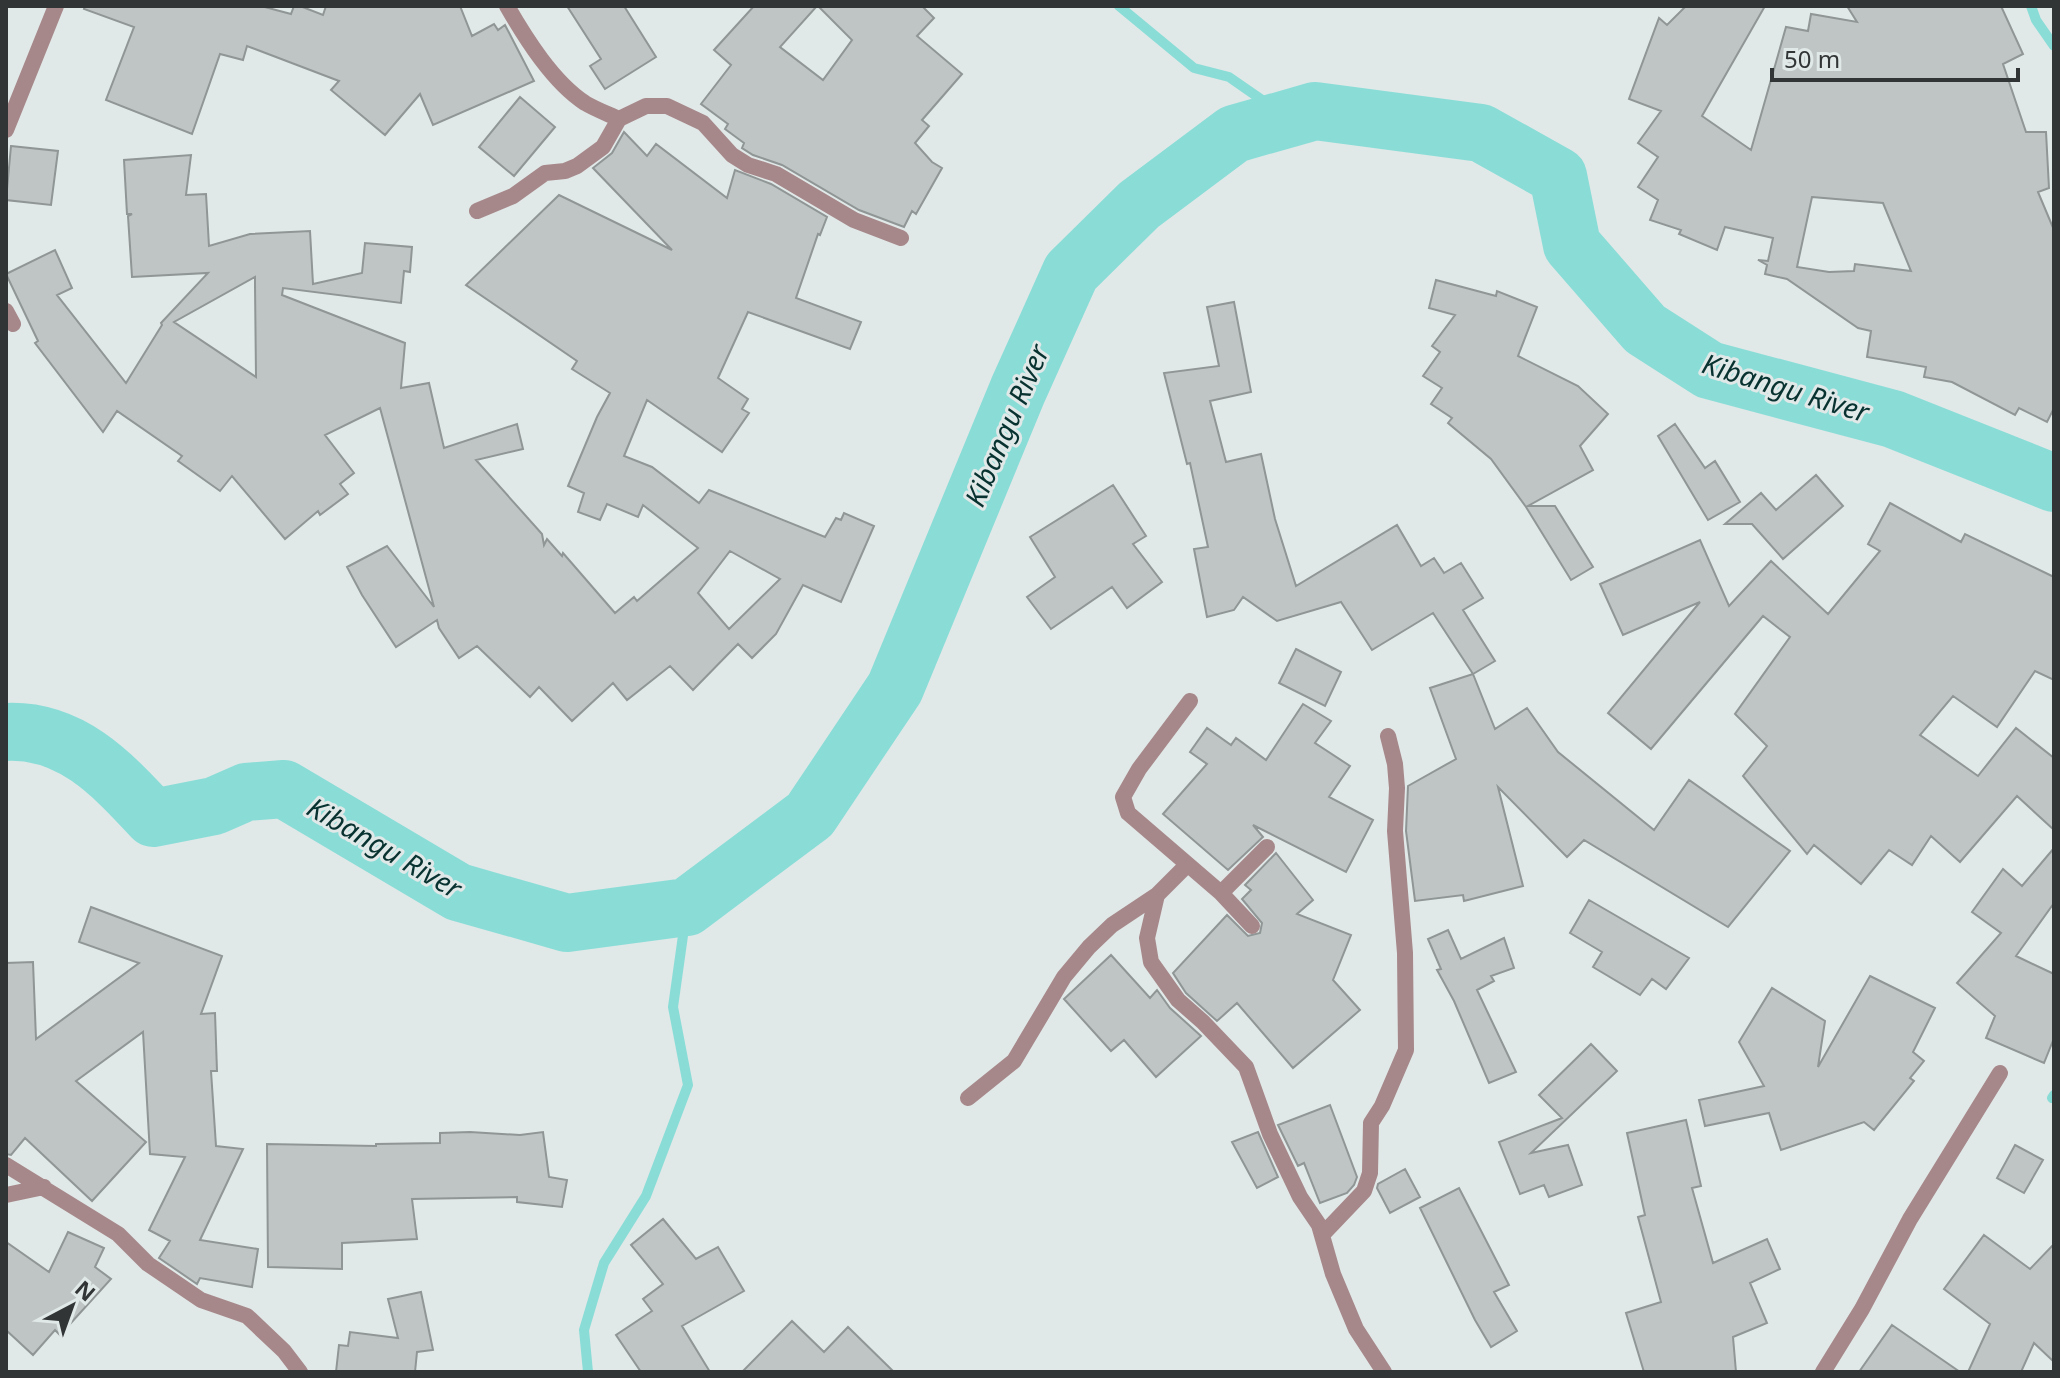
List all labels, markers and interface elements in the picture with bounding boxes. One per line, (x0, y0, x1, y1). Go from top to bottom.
scale bar (1772, 32, 2018, 82)
text: 50 m (1784, 42, 1840, 75)
water label: Kibangu River (955, 336, 1058, 512)
water label: Kibangu River (1698, 344, 1876, 431)
water label: Kibangu River (301, 787, 471, 907)
north arrow (32, 1266, 112, 1346)
text: N (69, 1273, 102, 1307)

